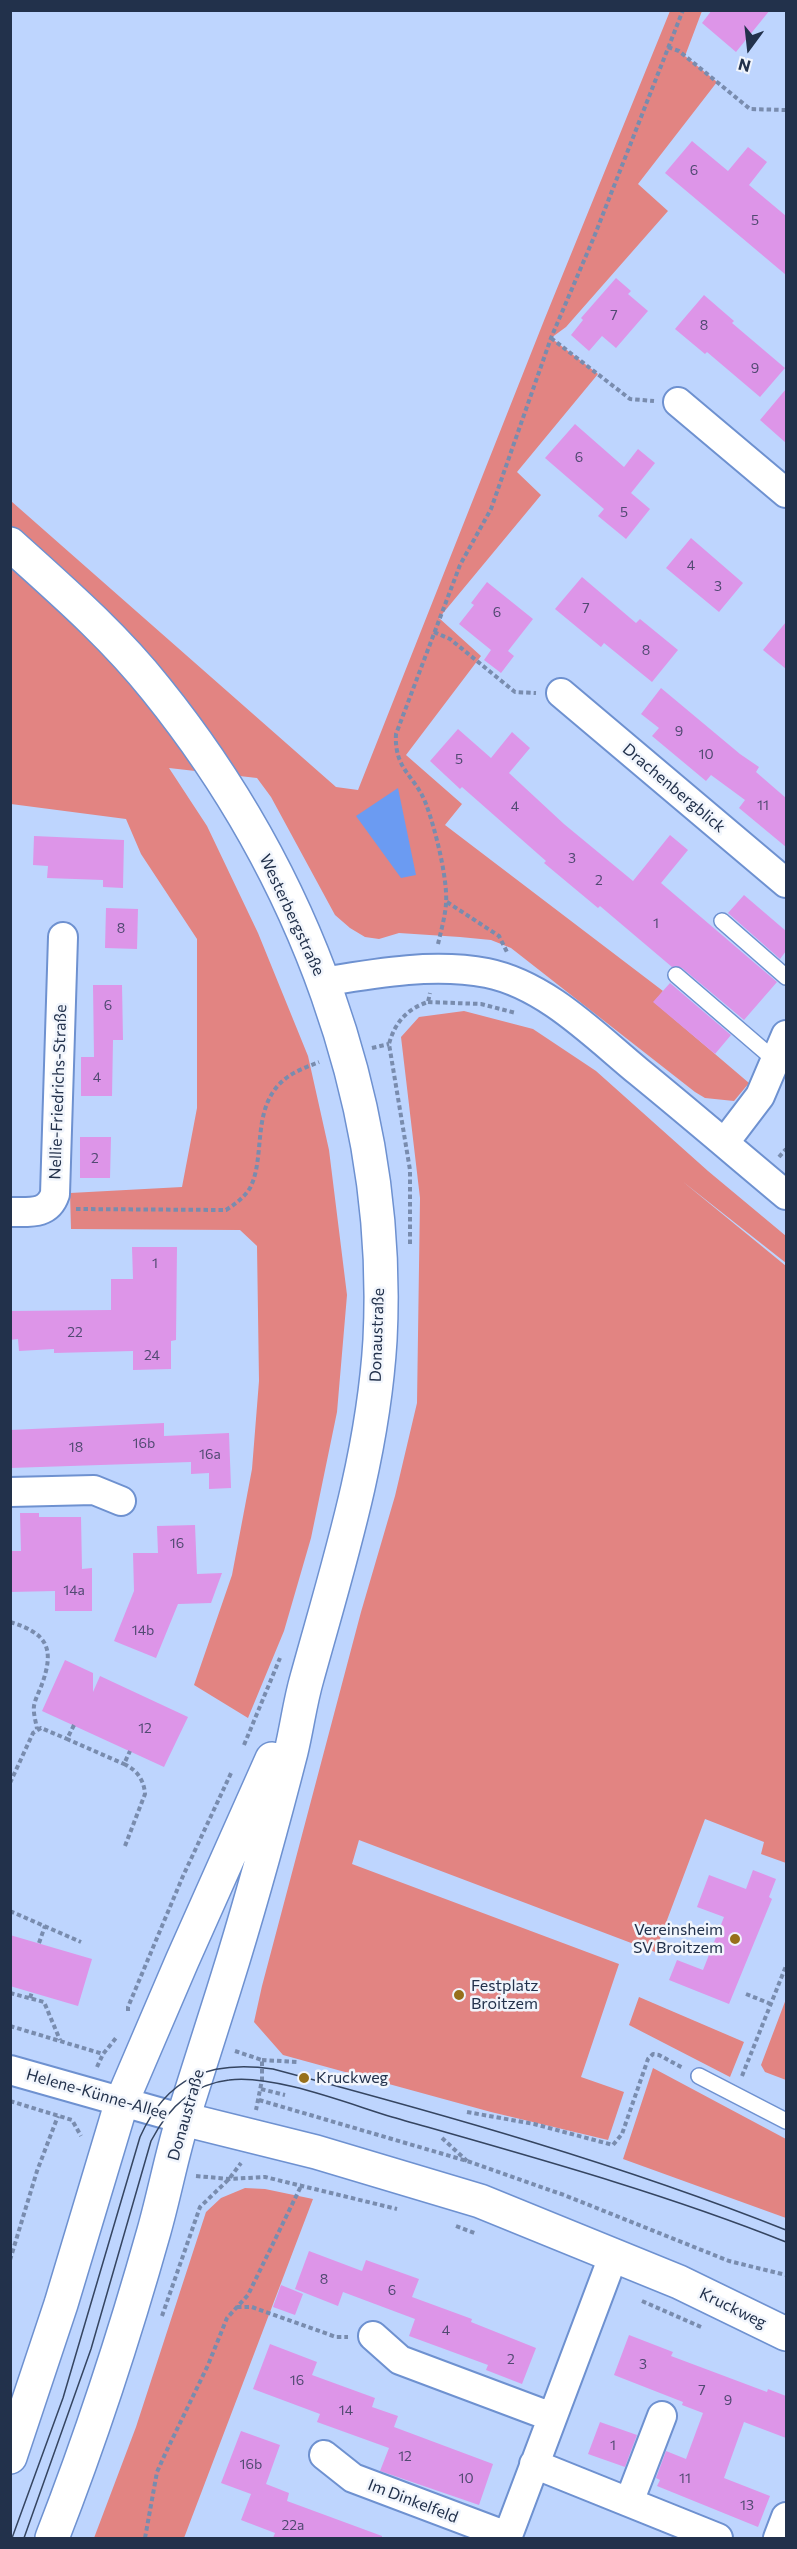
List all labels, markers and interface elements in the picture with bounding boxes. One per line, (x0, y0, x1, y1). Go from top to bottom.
north arrow (719, 18, 779, 78)
text: N (736, 55, 752, 77)
house number: 6 (690, 162, 698, 178)
house number: 5 (751, 212, 759, 228)
house number: 7 (610, 307, 618, 323)
house number: 8 (700, 317, 708, 333)
house number: 9 (751, 360, 759, 376)
house number: 6 (575, 449, 583, 465)
house number: 5 (620, 504, 628, 520)
house number: 4 (687, 557, 695, 573)
house number: 3 (714, 578, 722, 594)
house number: 7 (582, 600, 590, 616)
house number: 6 (493, 604, 501, 620)
house number: 8 (642, 642, 650, 658)
house number: 9 (675, 723, 683, 739)
street label: Drachenbergblick (619, 739, 729, 837)
house number: 10 (698, 746, 714, 762)
house number: 5 (455, 751, 463, 767)
house number: 11 (757, 797, 769, 813)
house number: 4 (511, 798, 519, 814)
house number: 3 (568, 850, 576, 866)
street label: Westerbergstraße (255, 851, 329, 979)
house number: 2 (595, 872, 603, 888)
house number: 1 (653, 915, 659, 931)
house number: 8 (117, 920, 125, 936)
house number: 6 (104, 997, 112, 1013)
street label: Nellie-Friedrichs-Straße (45, 1004, 71, 1180)
house number: 4 (93, 1069, 101, 1085)
house number: 2 (91, 1150, 99, 1166)
house number: 1 (152, 1255, 158, 1271)
street label: Donaustraße (366, 1288, 388, 1382)
house number: 22 (67, 1324, 83, 1340)
house number: 24 (144, 1347, 160, 1363)
house number: 16b (133, 1435, 155, 1451)
house number: 18 (69, 1439, 83, 1455)
house number: 16a (199, 1446, 221, 1462)
house number: 16 (170, 1535, 184, 1551)
house number: 14a (63, 1582, 85, 1598)
house number: 14b (132, 1622, 154, 1638)
house number: 12 (138, 1720, 152, 1736)
place label: Vereinsheim SV Broitzem (633, 1920, 723, 1958)
marker: Vereinsheim SV Broitzem (728, 1932, 742, 1946)
place label: Festplatz Broitzem (471, 1976, 538, 2014)
marker: Festplatz Broitzem (452, 1988, 466, 2002)
street label: Helene-Künne-Allee (24, 2065, 170, 2123)
street label: Donaustraße (164, 2067, 208, 2163)
place label: Kruckweg (316, 2068, 388, 2088)
marker: Kruckweg (297, 2071, 311, 2085)
house number: 8 (320, 2271, 328, 2287)
house number: 6 (388, 2282, 396, 2298)
street label: Kruckweg (696, 2284, 770, 2332)
house number: 4 (442, 2322, 450, 2338)
house number: 2 (507, 2351, 515, 2367)
house number: 3 (639, 2356, 647, 2372)
house number: 16 (290, 2372, 304, 2388)
house number: 7 (698, 2382, 706, 2398)
house number: 9 (724, 2392, 732, 2408)
house number: 14 (339, 2402, 353, 2418)
house number: 1 (610, 2437, 616, 2453)
house number: 12 (398, 2448, 412, 2464)
house number: 16b (240, 2456, 262, 2472)
house number: 10 (458, 2470, 474, 2486)
house number: 11 (679, 2470, 691, 2486)
street label: Im Dinkelfeld (365, 2475, 461, 2527)
house number: 13 (740, 2497, 754, 2513)
house number: 22a (282, 2517, 304, 2533)

